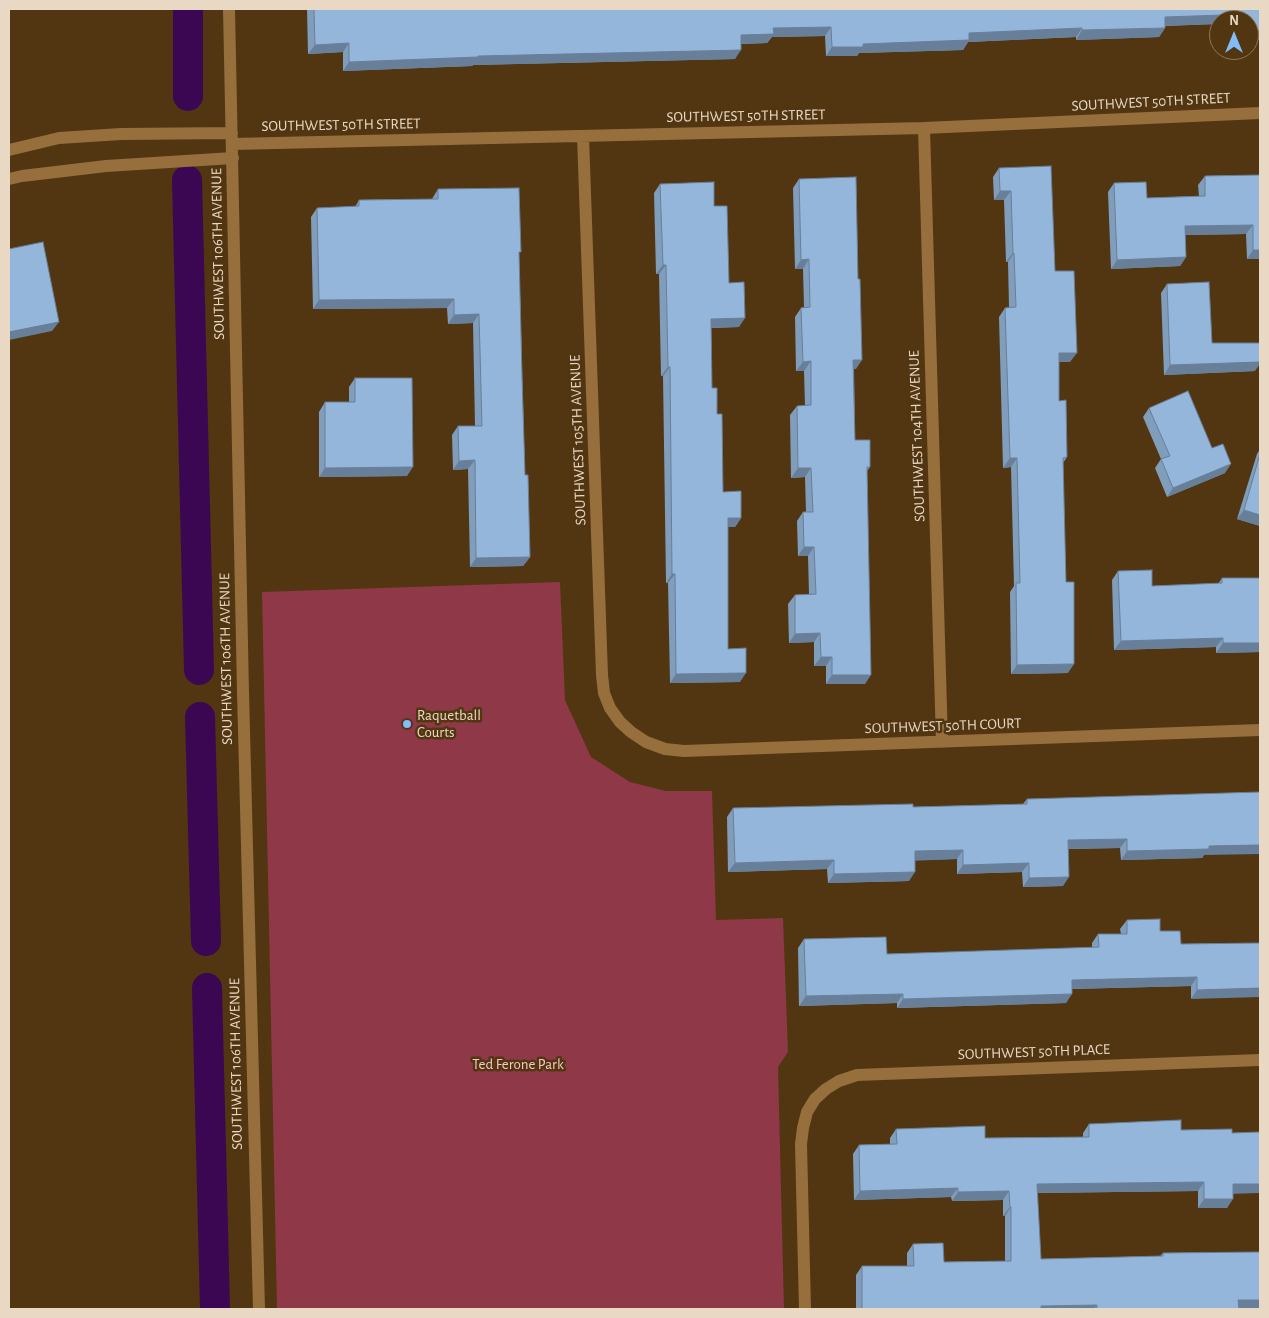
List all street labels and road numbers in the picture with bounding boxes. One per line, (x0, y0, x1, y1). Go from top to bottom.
street label: SOUTHWEST 50TH STREET (1071, 89, 1231, 115)
street label: SOUTHWEST 50TH STREET (666, 106, 826, 126)
street label: SOUTHWEST 50TH STREET (261, 115, 421, 135)
street label: SOUTHWEST 106TH AVENUE (208, 168, 228, 340)
street label: SOUTHWEST 104TH AVENUE (905, 350, 929, 522)
street label: SOUTHWEST 105TH AVENUE (566, 354, 590, 526)
street label: SOUTHWEST 106TH AVENUE (216, 573, 236, 745)
street label: SOUTHWEST 50TH COURT (864, 714, 1022, 738)
street label: SOUTHWEST 106TH AVENUE (226, 978, 246, 1150)
street label: SOUTHWEST 50TH PLACE (958, 1040, 1110, 1064)

